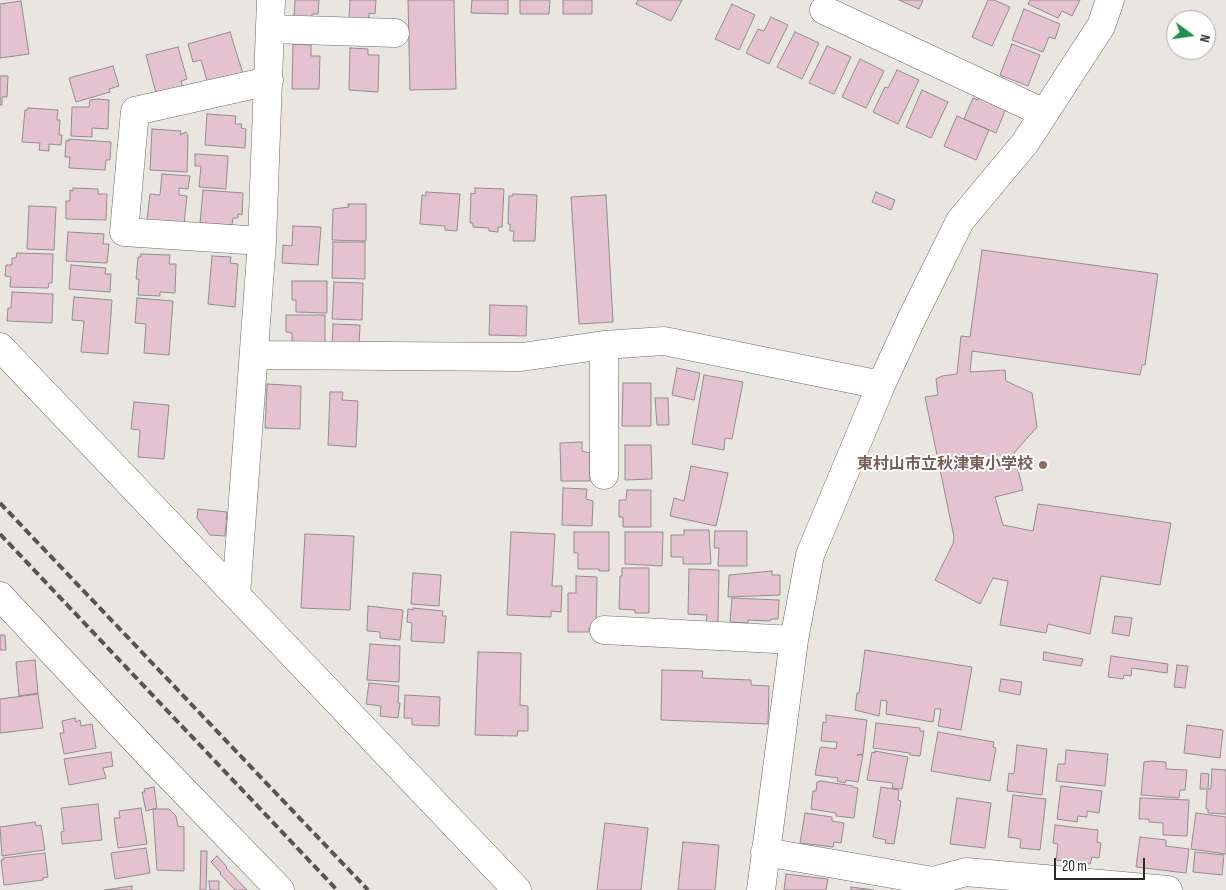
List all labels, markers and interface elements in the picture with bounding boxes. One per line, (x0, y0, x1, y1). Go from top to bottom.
north arrow (1166, 10, 1216, 60)
text: N (1196, 33, 1214, 44)
place label: 東村山市立秋津東小学校 (857, 455, 1033, 475)
marker: 東村山市立秋津東小学校 (1037, 459, 1049, 471)
scale bar (1056, 848, 1147, 880)
text: 20 m (1062, 857, 1087, 876)

